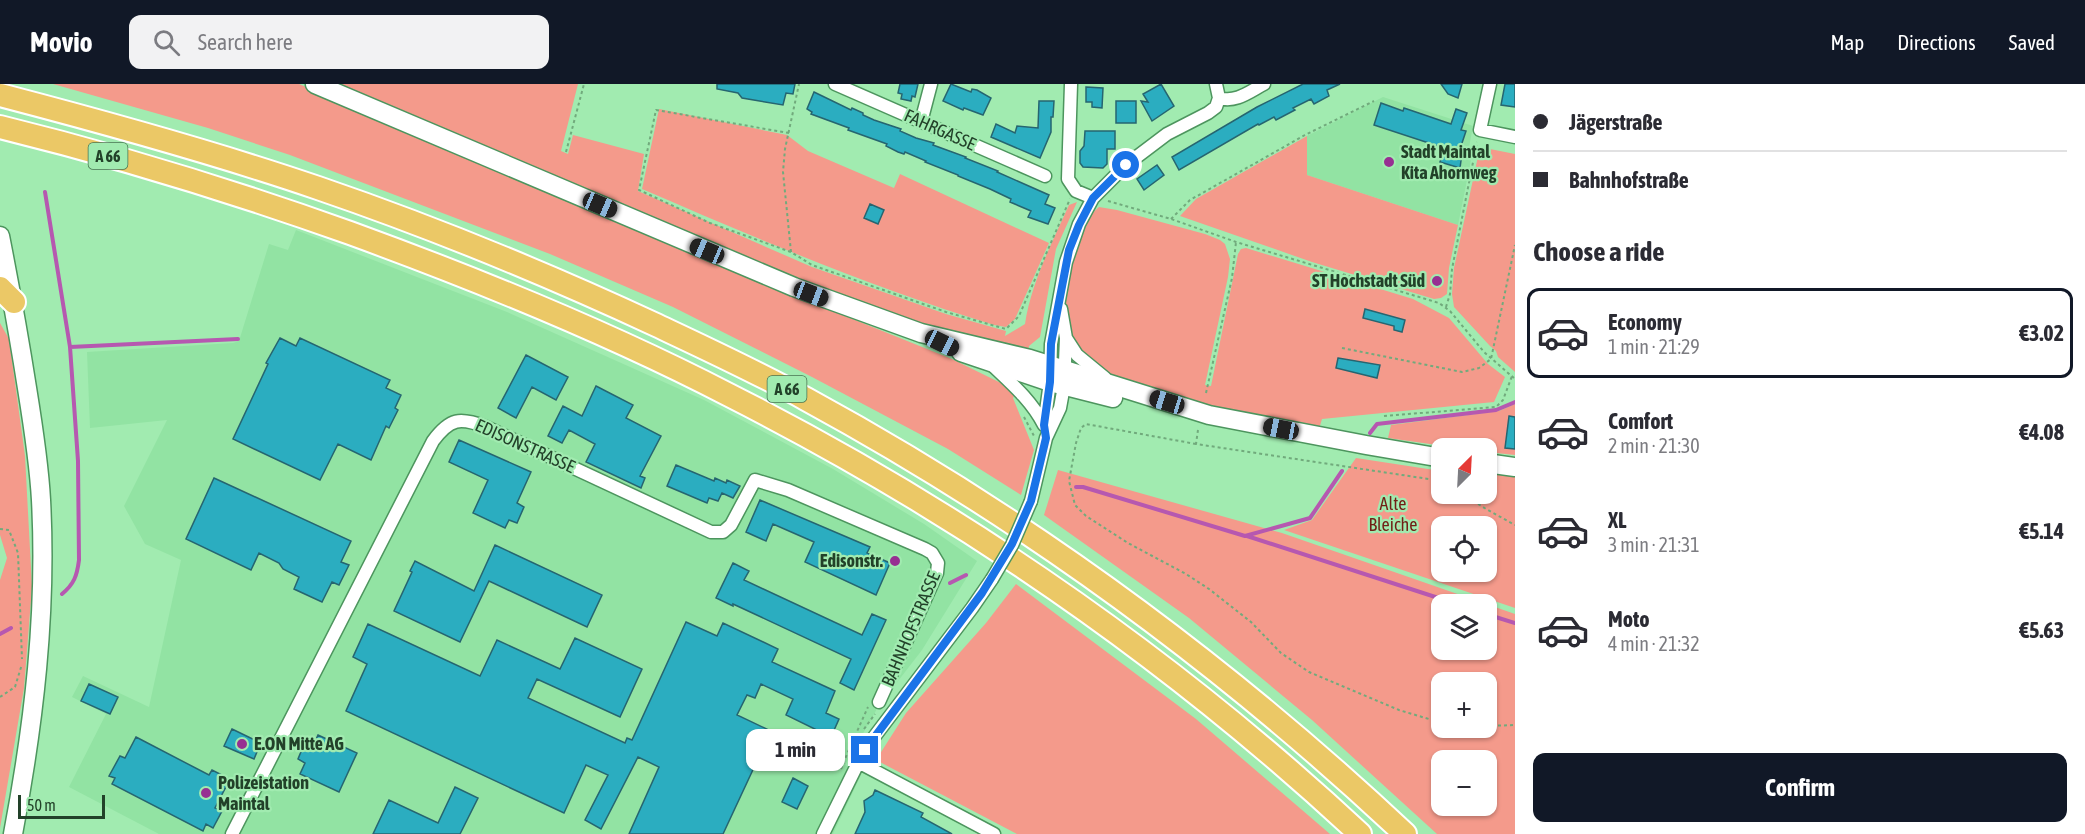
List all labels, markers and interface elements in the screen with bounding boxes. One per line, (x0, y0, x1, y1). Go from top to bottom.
search box (129, 15, 549, 69)
text: Movio (30, 26, 93, 58)
icon: search (150, 26, 183, 59)
text: Search here (198, 29, 293, 55)
text: Map (1830, 30, 1864, 54)
text: Directions (1897, 30, 1976, 54)
text: Saved (2009, 30, 2055, 54)
street label: FAHRGASSE (901, 104, 980, 155)
text: Jägerstraße (1569, 109, 1662, 135)
place label: Stadt Maintal Kita Ahornweg (1401, 141, 1497, 183)
road number: A 66 (88, 143, 128, 169)
route start (1112, 151, 1139, 178)
marker: Stadt Maintal Kita Ahornweg (1382, 155, 1396, 169)
text: Bahnhofstraße (1569, 167, 1689, 193)
car (580, 190, 620, 220)
car (687, 236, 727, 266)
text: Choose a ride (1533, 236, 1665, 267)
place label: ST Hochstadt Süd (1312, 270, 1425, 291)
marker: ST Hochstadt Süd (1430, 274, 1444, 288)
car (791, 279, 831, 309)
icon: car (1536, 306, 1590, 360)
text: Economy (1608, 309, 1682, 335)
text: €3.02 (2019, 320, 2064, 346)
car (922, 327, 962, 359)
text: 1 min · 21:29 (1608, 335, 1700, 358)
road number: A 66 (768, 376, 806, 402)
car (1147, 388, 1187, 416)
icon: car (1536, 405, 1590, 459)
text: Comfort (1608, 408, 1673, 434)
street label: EDISONSTRASSE (472, 414, 579, 477)
car (1262, 417, 1300, 441)
text: €4.08 (2019, 419, 2064, 445)
text: 2 min · 21:30 (1608, 434, 1700, 457)
north arrow (1431, 438, 1497, 504)
map controls (1431, 438, 1497, 816)
park label: Alte Bleiche (1369, 493, 1418, 535)
icon: car (1536, 504, 1590, 558)
text: XL (1608, 507, 1626, 533)
button: locate (1431, 516, 1497, 582)
text: €5.14 (2019, 518, 2064, 544)
text: 3 min · 21:31 (1608, 533, 1700, 556)
place label: Edisonstr. (820, 550, 883, 571)
marker: Edisonstr. (888, 554, 902, 568)
street label: BAHNHOFSTRASSE (877, 568, 944, 689)
button: layers (1431, 594, 1497, 660)
icon: car (1536, 603, 1590, 657)
text: Moto (1608, 606, 1650, 632)
text: €5.63 (2019, 617, 2064, 643)
text: 4 min · 21:32 (1608, 632, 1700, 655)
button: + (1431, 672, 1497, 738)
callout: 1 min (745, 729, 844, 771)
place label: E.ON Mitte AG (254, 733, 344, 754)
route end (851, 736, 878, 763)
marker: E.ON Mitte AG (235, 737, 249, 751)
text: 1 min (775, 738, 816, 761)
button: − (1431, 750, 1497, 816)
button: Confirm (1533, 753, 2067, 822)
place label: Polizeistation Maintal (218, 772, 309, 814)
marker: Polizeistation Maintal (199, 786, 213, 800)
scale bar (18, 792, 105, 820)
text: 50 m (27, 796, 56, 814)

